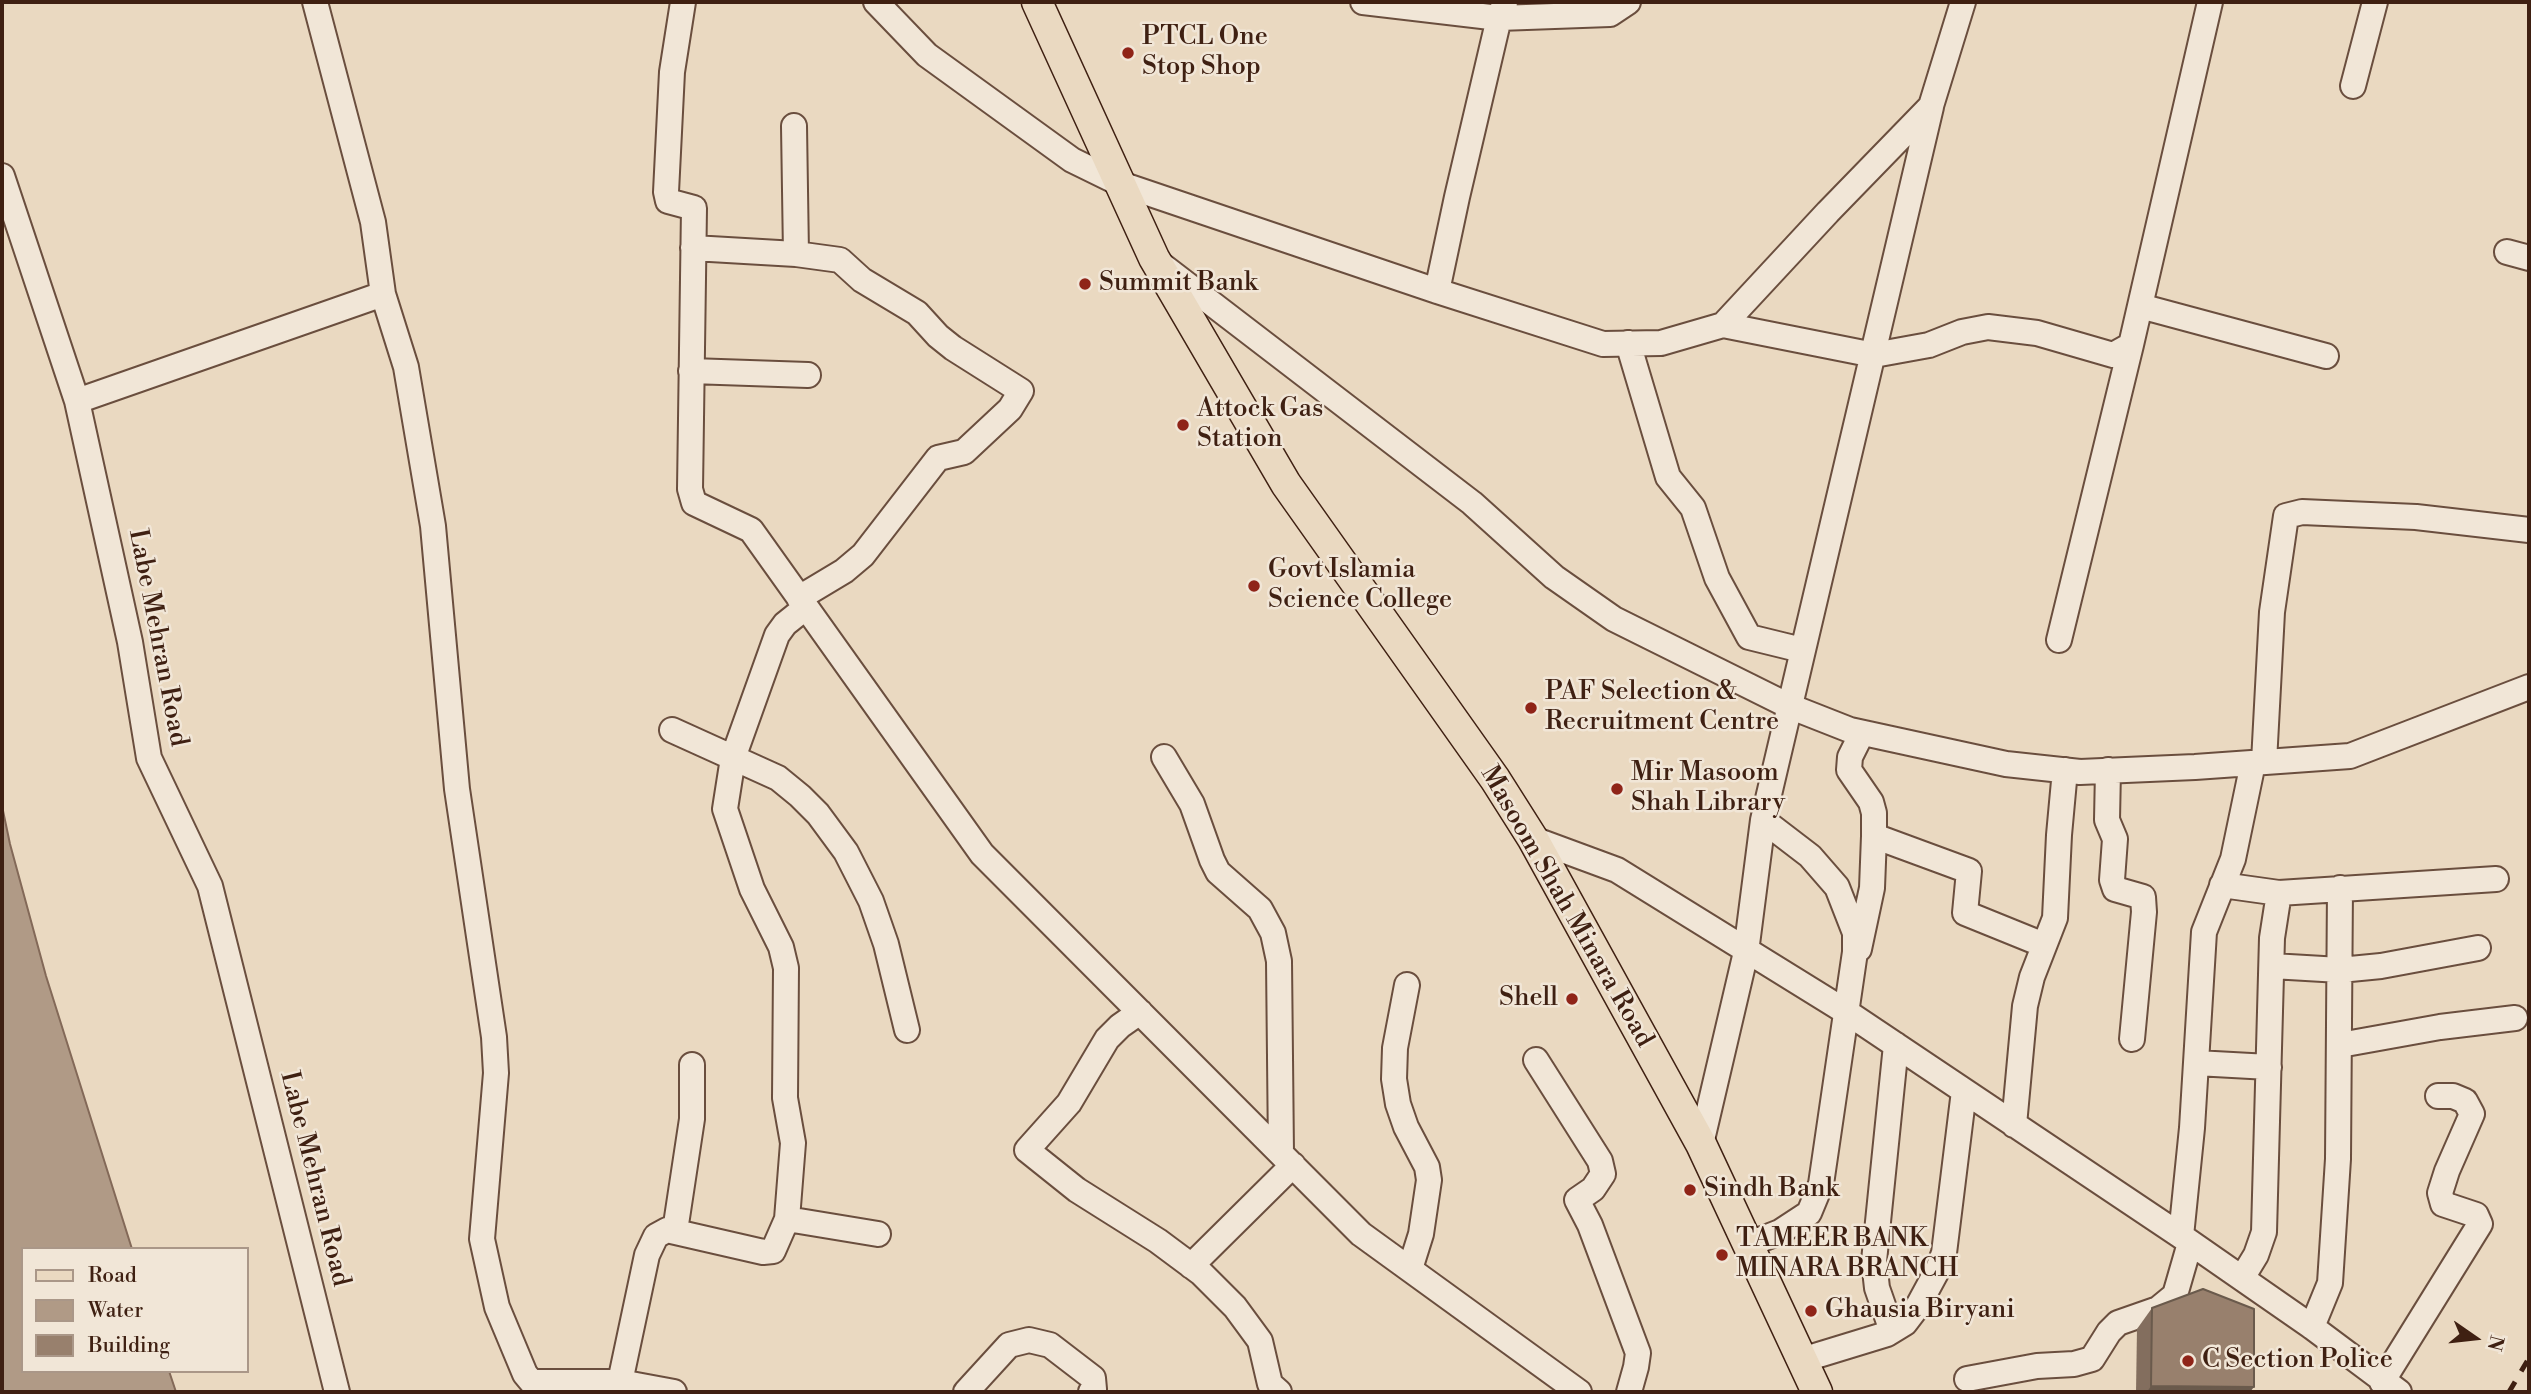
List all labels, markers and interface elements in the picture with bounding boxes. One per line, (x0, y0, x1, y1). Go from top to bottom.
place label: PTCL One Stop Shop (1142, 22, 1268, 84)
marker: PTCL One Stop Shop (1120, 45, 1136, 61)
place label: Summit Bank (1099, 268, 1258, 300)
marker: Summit Bank (1077, 276, 1093, 292)
place label: Attock Gas Station (1197, 394, 1323, 456)
marker: Attock Gas Station (1175, 417, 1191, 433)
street label: Labe Mehran Road (121, 527, 193, 749)
place label: Govt Islamia Science College (1268, 555, 1452, 616)
marker: Govt Islamia Science College (1246, 578, 1262, 594)
place label: PAF Selection & Recruitment Centre (1545, 677, 1779, 738)
marker: PAF Selection & Recruitment Centre (1523, 700, 1539, 716)
place label: Mir Masoom Shah Library (1631, 758, 1785, 820)
street label: Masoom Shah Minara Road (1473, 761, 1659, 1053)
marker: Mir Masoom Shah Library (1609, 781, 1625, 797)
place label: Shell (1499, 983, 1558, 1015)
marker: Shell (1564, 991, 1580, 1007)
street label: Labe Mehran Road (272, 1068, 356, 1290)
place label: Sindh Bank (1704, 1174, 1839, 1206)
marker: Sindh Bank (1682, 1182, 1698, 1198)
place label: TAMEER BANK MINARA BRANCH (1736, 1224, 1958, 1286)
legend (21, 1247, 248, 1373)
marker: TAMEER BANK MINARA BRANCH (1714, 1247, 1730, 1263)
text: Road (88, 1263, 137, 1289)
place label: Ghausia Biryani (1825, 1295, 2015, 1327)
text: Water (88, 1298, 143, 1324)
marker: Ghausia Biryani (1803, 1303, 1819, 1319)
north arrow (2440, 1303, 2510, 1373)
text: Building (88, 1333, 170, 1359)
text: N (2482, 1333, 2509, 1353)
place label: C Section Police (2202, 1345, 2393, 1377)
marker: C Section Police (2180, 1353, 2196, 1369)

